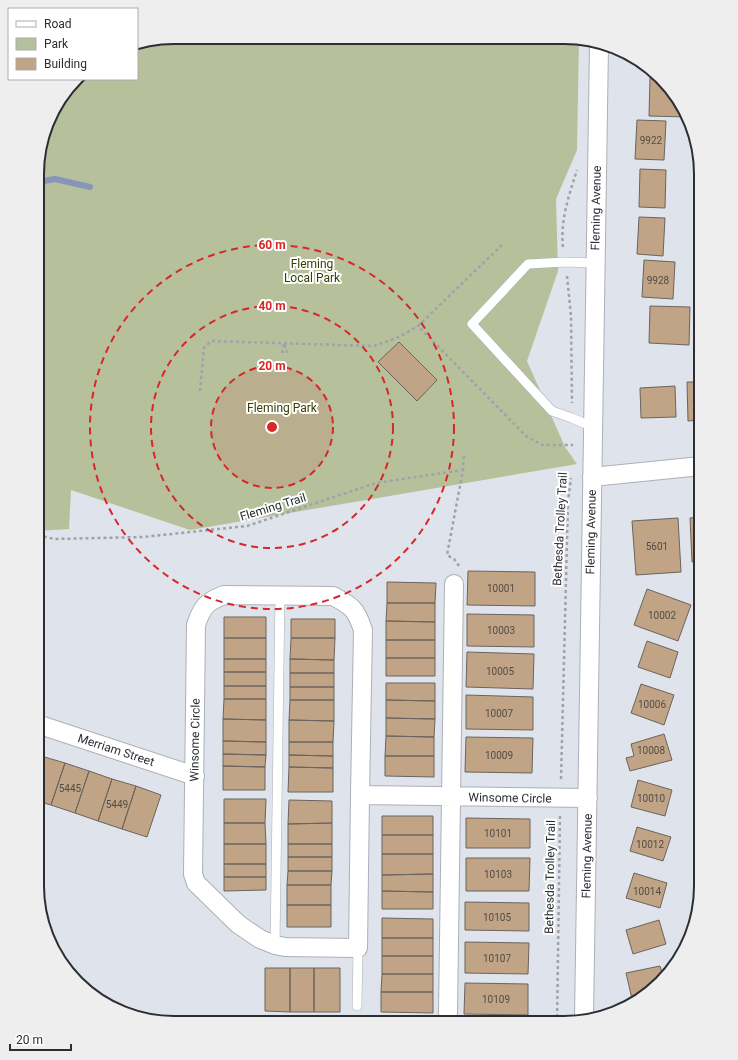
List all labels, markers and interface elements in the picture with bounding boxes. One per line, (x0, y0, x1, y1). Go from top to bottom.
legend (8, 8, 138, 80)
text: Road (44, 17, 72, 31)
text: Park (44, 37, 69, 51)
text: Building (44, 57, 87, 71)
house number: 9922 (640, 135, 663, 146)
street label: Fleming Avenue (588, 165, 604, 251)
text: 60 m (258, 238, 286, 252)
park label: Fleming Local Park (284, 257, 341, 285)
house number: 9928 (647, 275, 670, 286)
text: 40 m (258, 299, 286, 313)
text: 20 m (258, 359, 286, 373)
park label: Fleming Park (247, 401, 318, 415)
centre of rings (265, 420, 279, 434)
street label: Bethesda Trolley Trail (550, 472, 570, 586)
street label: Fleming Avenue (583, 489, 599, 575)
street label: Fleming Trail (238, 490, 308, 524)
house number: 5601 (646, 541, 668, 552)
house number: 10001 (487, 583, 515, 594)
house number: 10002 (648, 610, 676, 621)
house number: 10003 (487, 625, 515, 636)
house number: 10005 (486, 666, 514, 677)
street label: Winsome Circle (187, 698, 203, 782)
house number: 10006 (638, 699, 666, 710)
house number: 10007 (485, 708, 513, 719)
street label: Merriam Street (76, 731, 156, 769)
house number: 10008 (637, 745, 665, 756)
house number: 10009 (485, 750, 513, 761)
house number: 5445 (59, 783, 82, 794)
street label: Winsome Circle (468, 790, 552, 806)
house number: 10010 (637, 793, 665, 804)
house number: 5449 (106, 799, 128, 810)
street label: Fleming Avenue (579, 813, 595, 899)
street label: Bethesda Trolley Trail (542, 820, 558, 934)
house number: 10101 (484, 828, 512, 839)
house number: 10012 (636, 839, 664, 850)
house number: 10103 (484, 869, 512, 880)
house number: 10014 (633, 886, 661, 897)
house number: 10105 (483, 912, 511, 923)
house number: 10107 (483, 953, 511, 964)
house number: 10109 (482, 994, 510, 1005)
scale bar (10, 1026, 71, 1052)
text: 20 m (16, 1033, 43, 1047)

